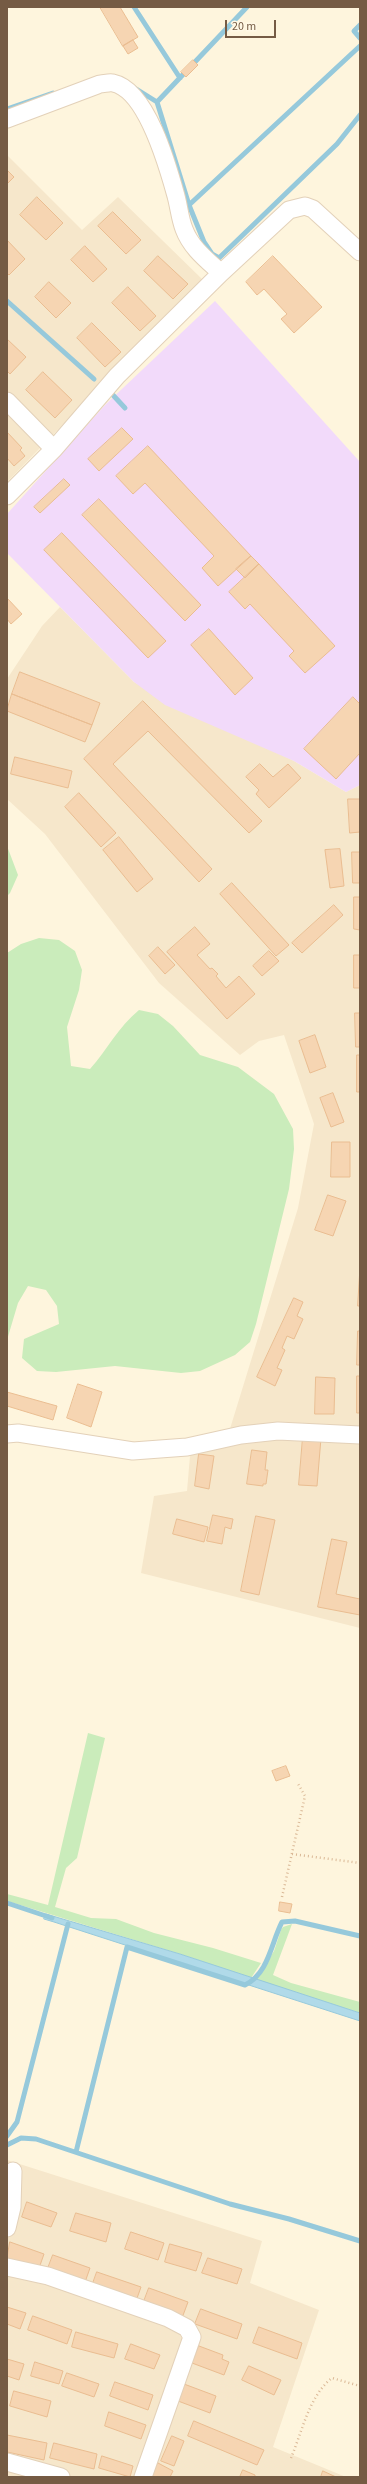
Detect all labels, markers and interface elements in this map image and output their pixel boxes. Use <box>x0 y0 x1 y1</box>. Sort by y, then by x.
scale bar <box>227 12 278 38</box>
text: 20 m <box>232 18 256 35</box>

